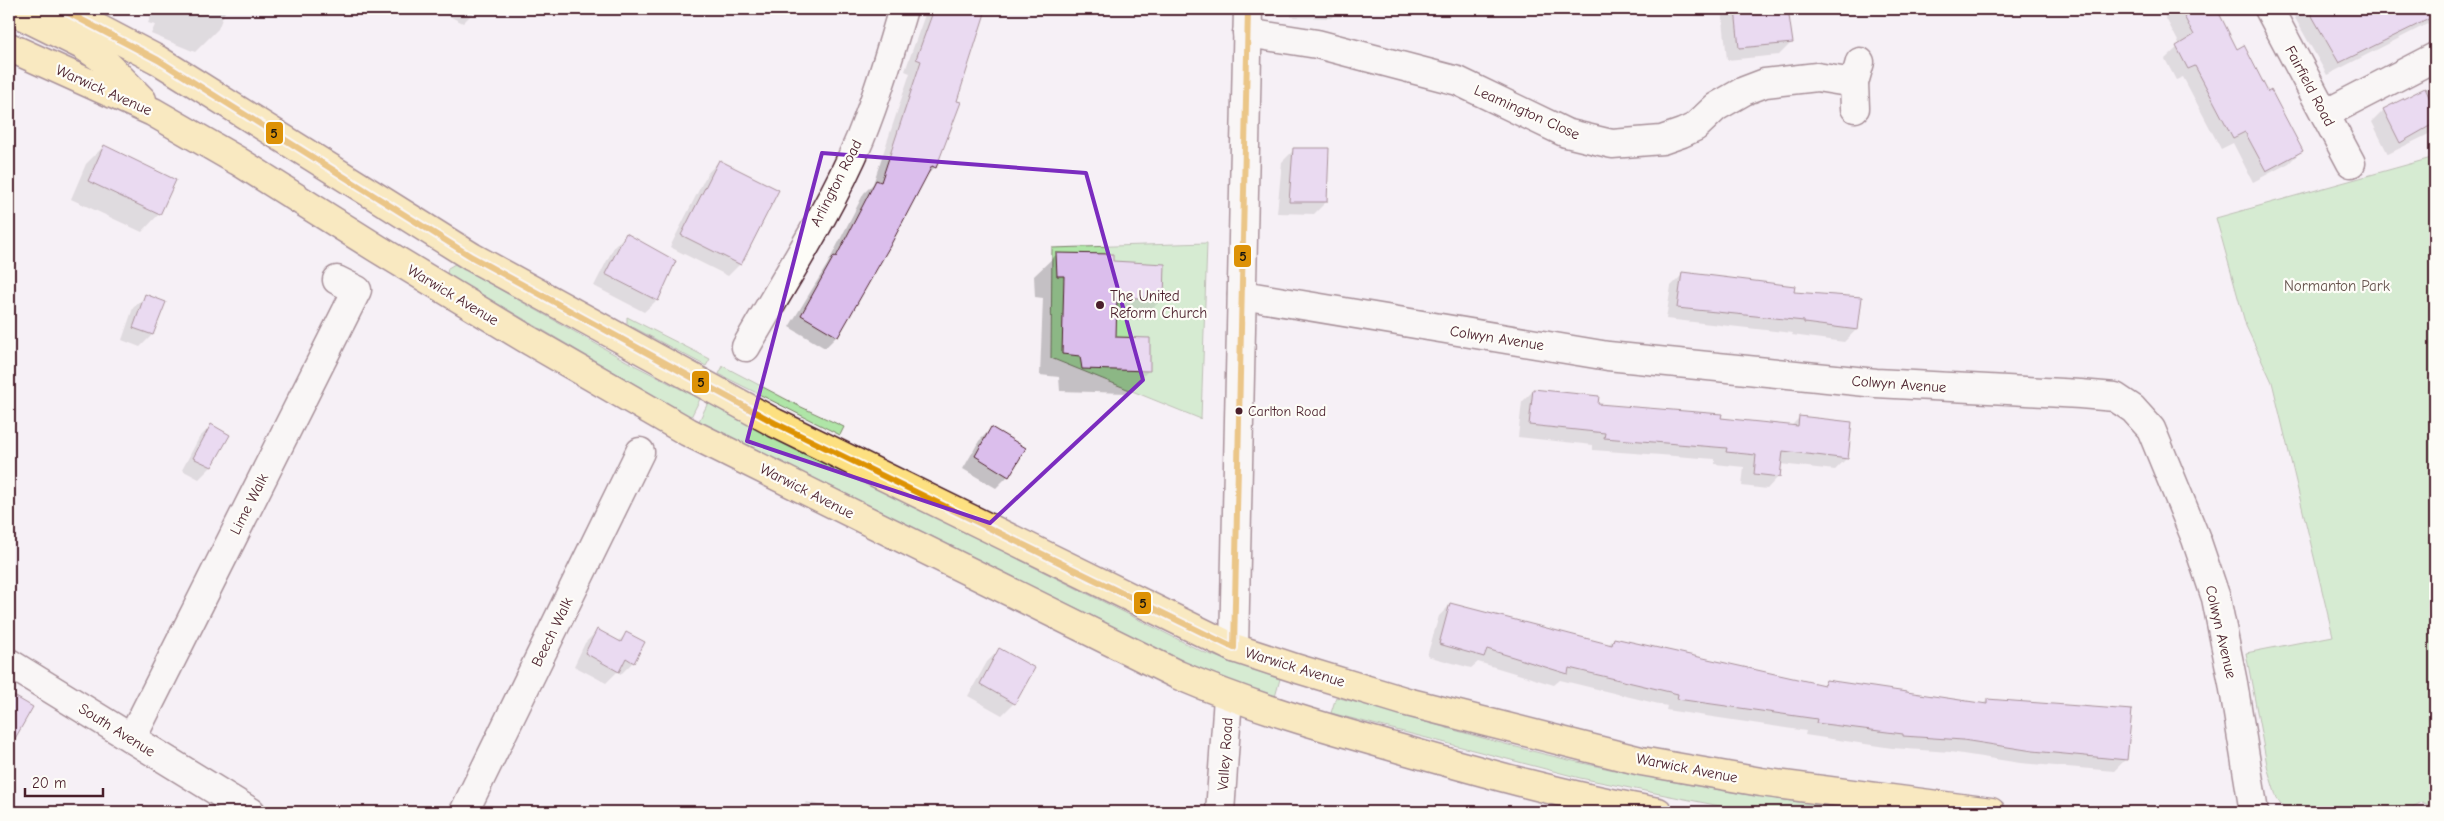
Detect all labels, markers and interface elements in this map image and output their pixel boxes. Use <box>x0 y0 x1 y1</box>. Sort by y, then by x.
street label: Fairfield Road <box>2281 43 2339 129</box>
street label: Warwick Avenue <box>53 61 155 119</box>
street label: Leamington Close <box>1471 81 1583 144</box>
line badge: 5 <box>265 121 284 145</box>
text: 5 <box>270 125 278 142</box>
street label: Arlington Road <box>806 137 866 229</box>
line badge: 5 <box>1233 244 1252 268</box>
text: 5 <box>1239 248 1247 265</box>
street label: Warwick Avenue <box>404 261 502 330</box>
park label: Normanton Park <box>2284 277 2391 295</box>
place label: The United Reform Church <box>1110 287 1207 322</box>
marker: The United Reform Church <box>1094 299 1106 311</box>
street label: Colwyn Avenue <box>1449 322 1546 354</box>
line badge: 5 <box>691 370 710 394</box>
street label: Colwyn Avenue <box>1851 372 1948 396</box>
text: 5 <box>697 374 705 391</box>
place label: Carlton Road <box>1248 403 1326 420</box>
marker: Carlton Road <box>1234 406 1244 416</box>
street label: Warwick Avenue <box>757 460 858 523</box>
street label: Lime Walk <box>226 470 272 538</box>
street label: Colwyn Avenue <box>2202 584 2241 681</box>
line badge: 5 <box>1133 591 1152 615</box>
street label: Beech Walk <box>527 594 577 670</box>
text: 5 <box>1139 595 1147 612</box>
street label: Warwick Avenue <box>1243 643 1347 691</box>
street label: South Avenue <box>75 699 159 761</box>
street label: Valley Road <box>1213 717 1237 791</box>
street label: Warwick Avenue <box>1635 749 1740 787</box>
scale bar <box>25 766 102 798</box>
text: 20 m <box>32 774 66 792</box>

